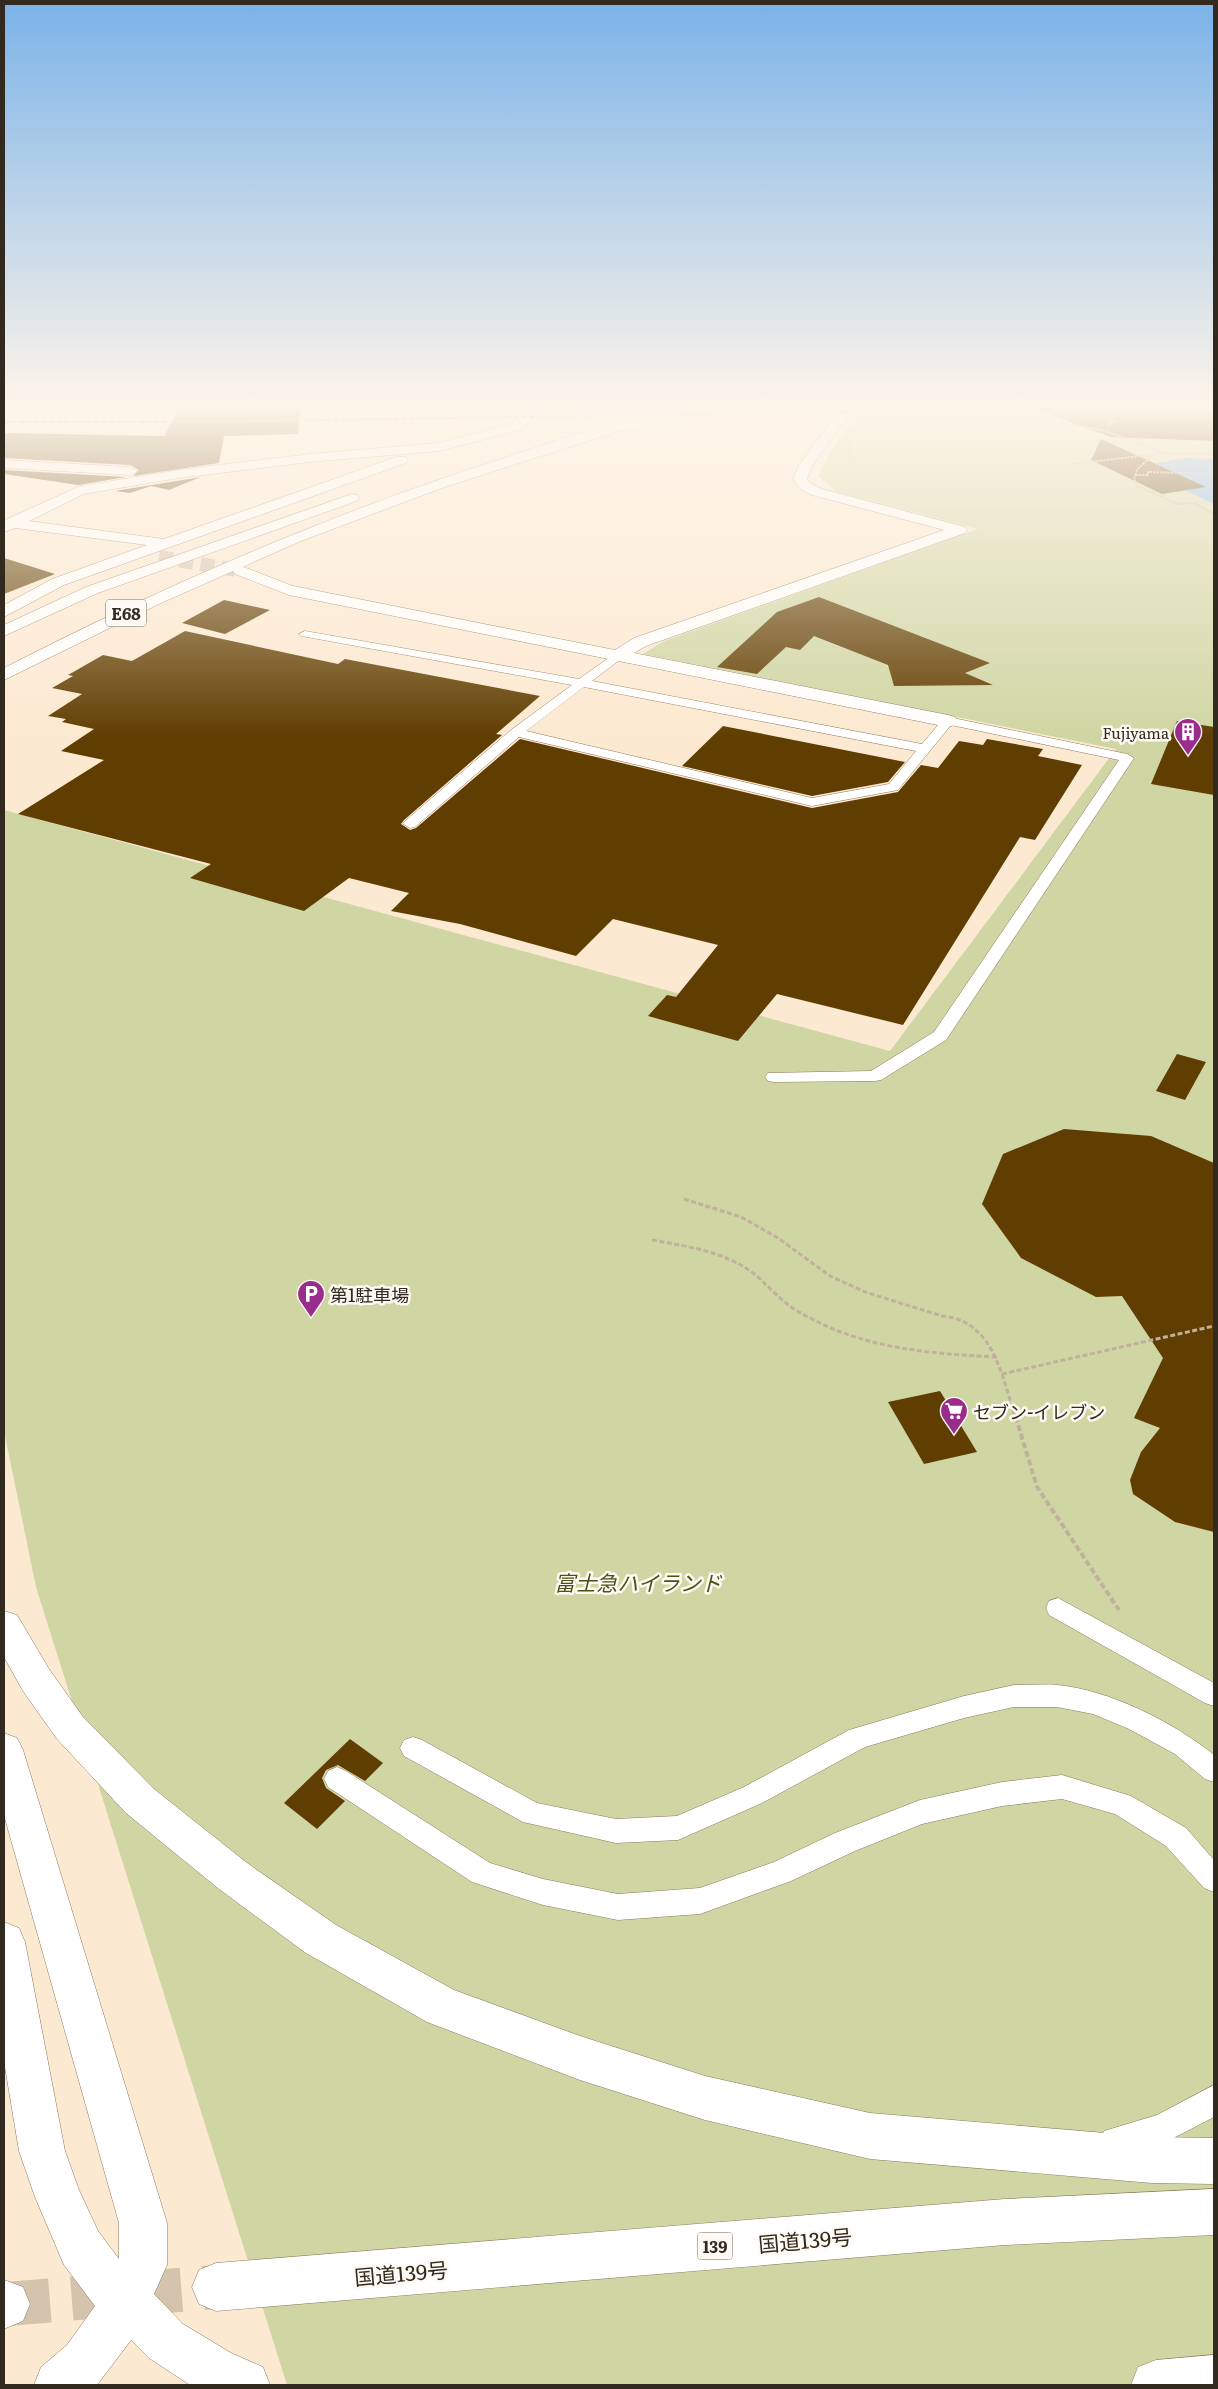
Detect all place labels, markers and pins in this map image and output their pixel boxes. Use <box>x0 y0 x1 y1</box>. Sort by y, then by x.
building icon: Fujiyama <box>1173 717 1203 756</box>
place label: Fujiyama <box>1102 721 1170 744</box>
parking icon: 第1駐車場 <box>296 1279 326 1318</box>
place label: 第1駐車場 <box>330 1281 409 1308</box>
supermarket icon: セブン-イレブン <box>939 1396 969 1435</box>
place label: セブン-イレブン <box>973 1398 1105 1425</box>

